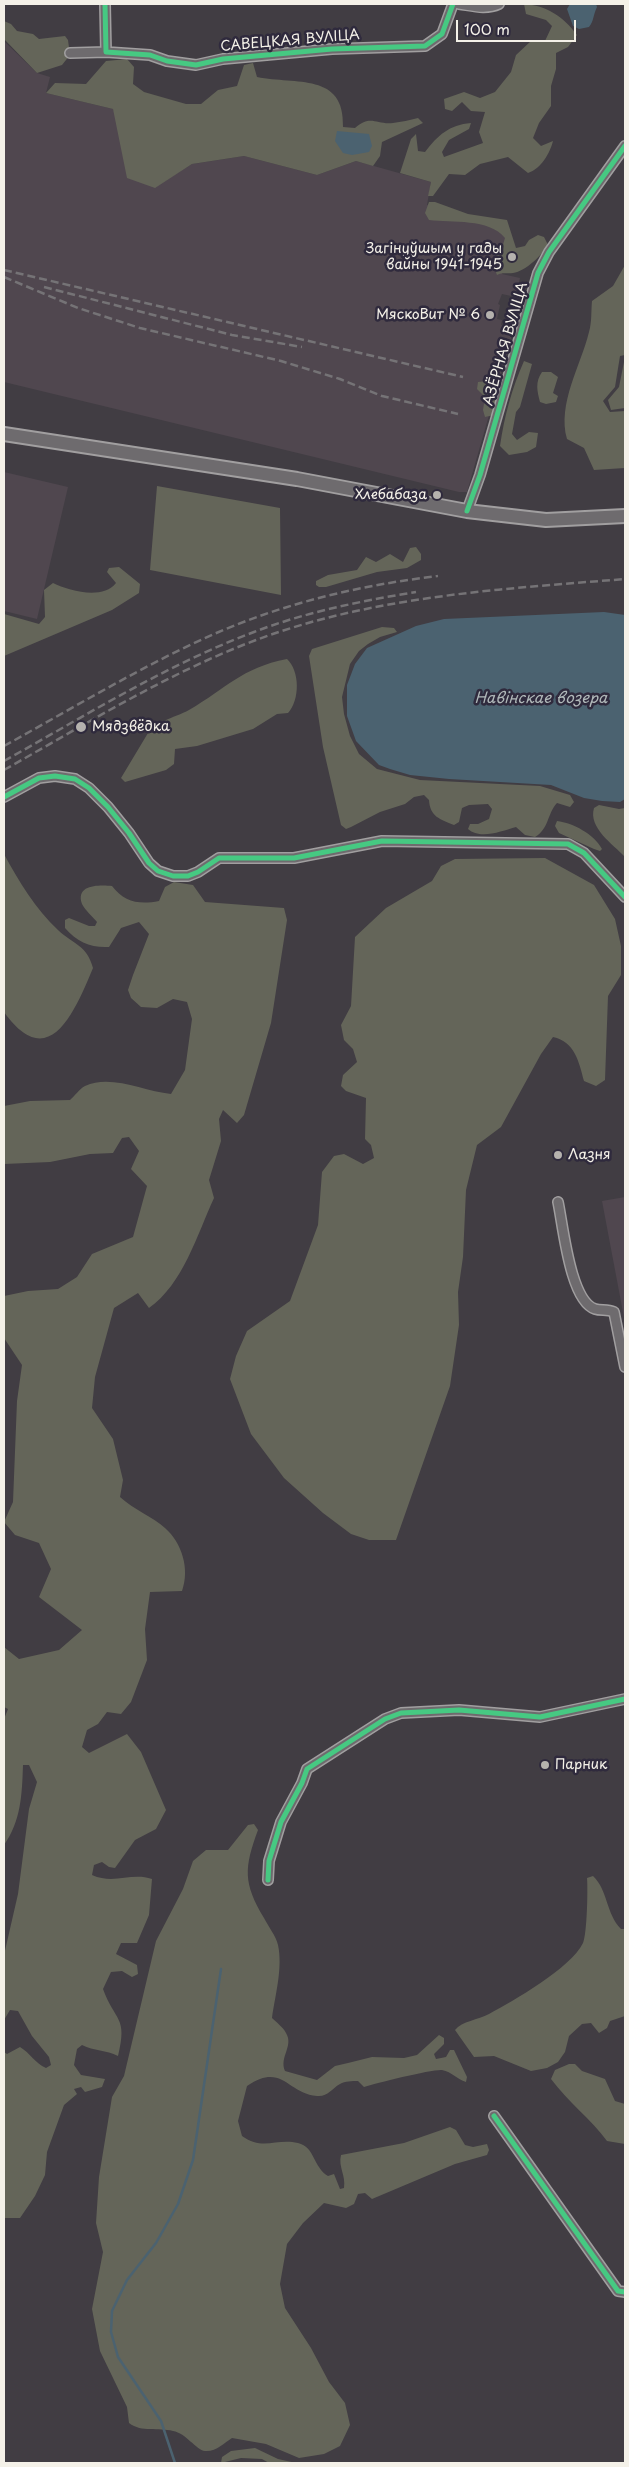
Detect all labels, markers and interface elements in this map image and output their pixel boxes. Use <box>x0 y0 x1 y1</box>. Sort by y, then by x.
scale bar <box>459 10 579 42</box>
text: 100 m <box>464 17 510 40</box>
street label: САВЕЦКАЯ ВУЛІЦА <box>220 27 360 55</box>
place label: Загінуўшым у гады вайны 1941-1945 <box>366 241 502 274</box>
marker: Загінуўшым у гады вайны 1941-1945 <box>506 251 518 263</box>
street label: АЗЁРНАЯ ВУЛІЦА <box>480 280 532 408</box>
place label: МяскоВит № 6 <box>376 307 480 323</box>
marker: МяскоВит № 6 <box>484 309 496 321</box>
place label: Хлебабаза <box>355 487 427 503</box>
marker: Хлебабаза <box>431 489 443 501</box>
water label: Навінскае возера <box>475 690 607 708</box>
place label: Мядзвёдка <box>92 719 170 735</box>
marker: Мядзвёдка <box>74 720 88 734</box>
place label: Лазня <box>568 1147 611 1163</box>
marker: Лазня <box>552 1149 564 1161</box>
place label: Парник <box>555 1757 607 1773</box>
marker: Парник <box>539 1759 551 1771</box>

